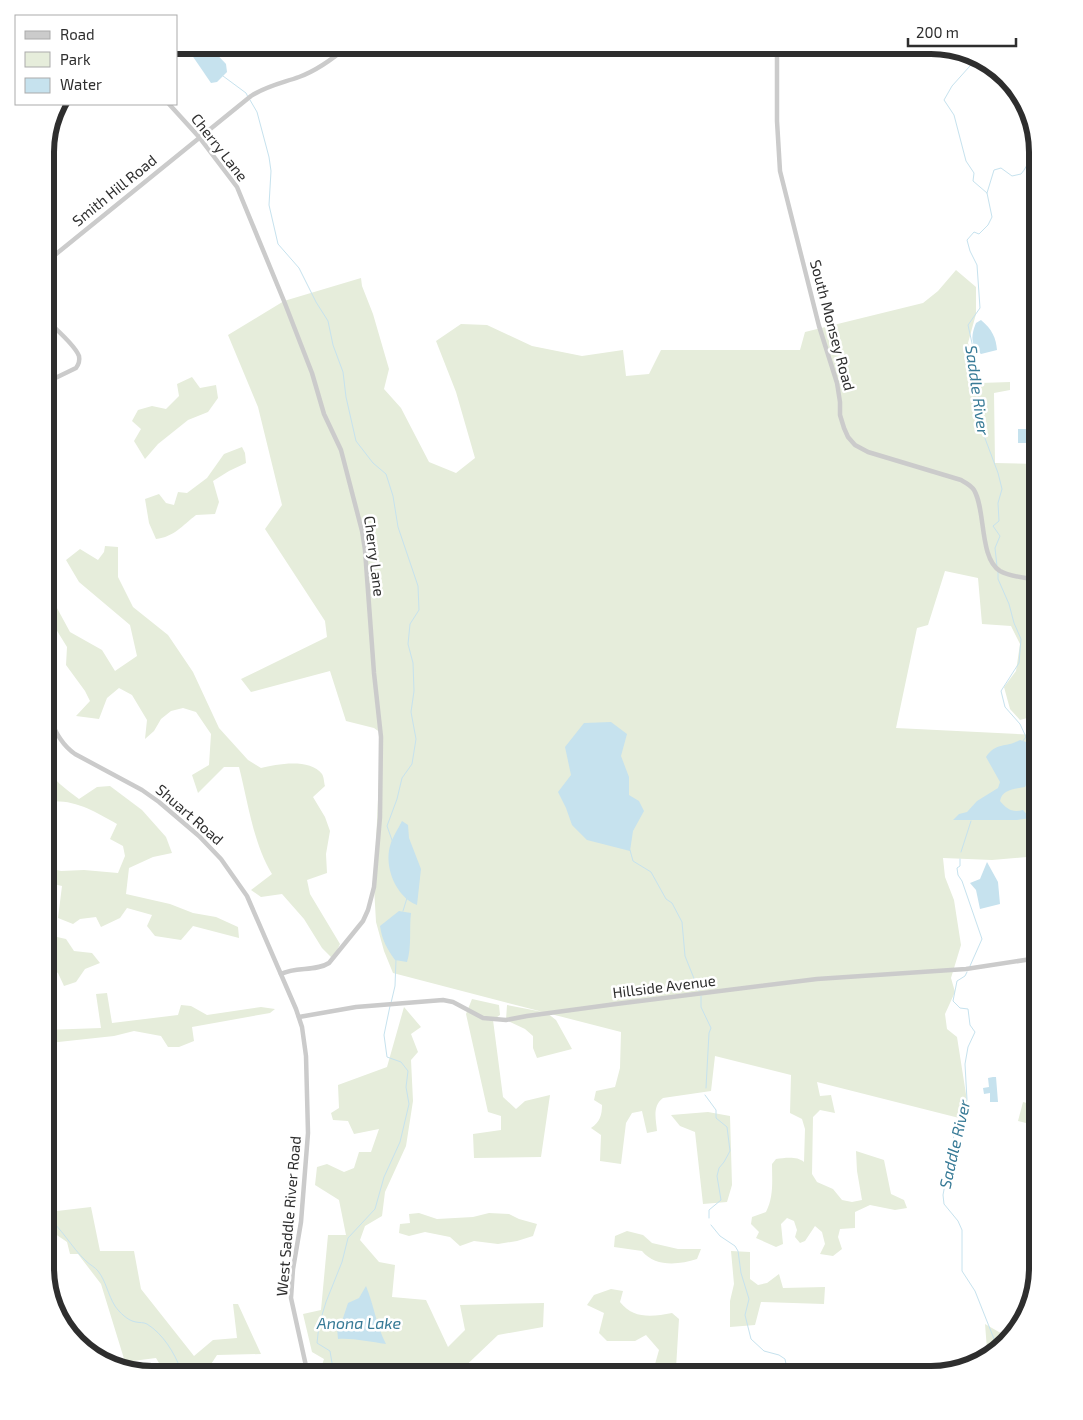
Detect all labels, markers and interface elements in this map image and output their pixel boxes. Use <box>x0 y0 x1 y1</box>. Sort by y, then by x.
legend <box>15 15 178 105</box>
scale bar <box>908 15 1016 47</box>
text: 200 m <box>916 23 959 41</box>
text: Road <box>60 25 95 43</box>
text: Park <box>60 50 91 68</box>
text: Water <box>60 75 102 93</box>
street label: Cherry Lane <box>188 110 252 184</box>
street label: Smith Hill Road <box>68 151 160 229</box>
street label: South Monsey Road <box>807 258 859 392</box>
water label: Saddle River <box>962 344 994 437</box>
street label: Cherry Lane <box>361 515 389 597</box>
street label: Shuart Road <box>153 780 227 848</box>
street label: Hillside Avenue <box>611 971 717 1001</box>
water label: Saddle River <box>935 1097 974 1190</box>
street label: West Saddle River Road <box>272 1135 304 1297</box>
water label: Anona Lake <box>316 1313 402 1332</box>

